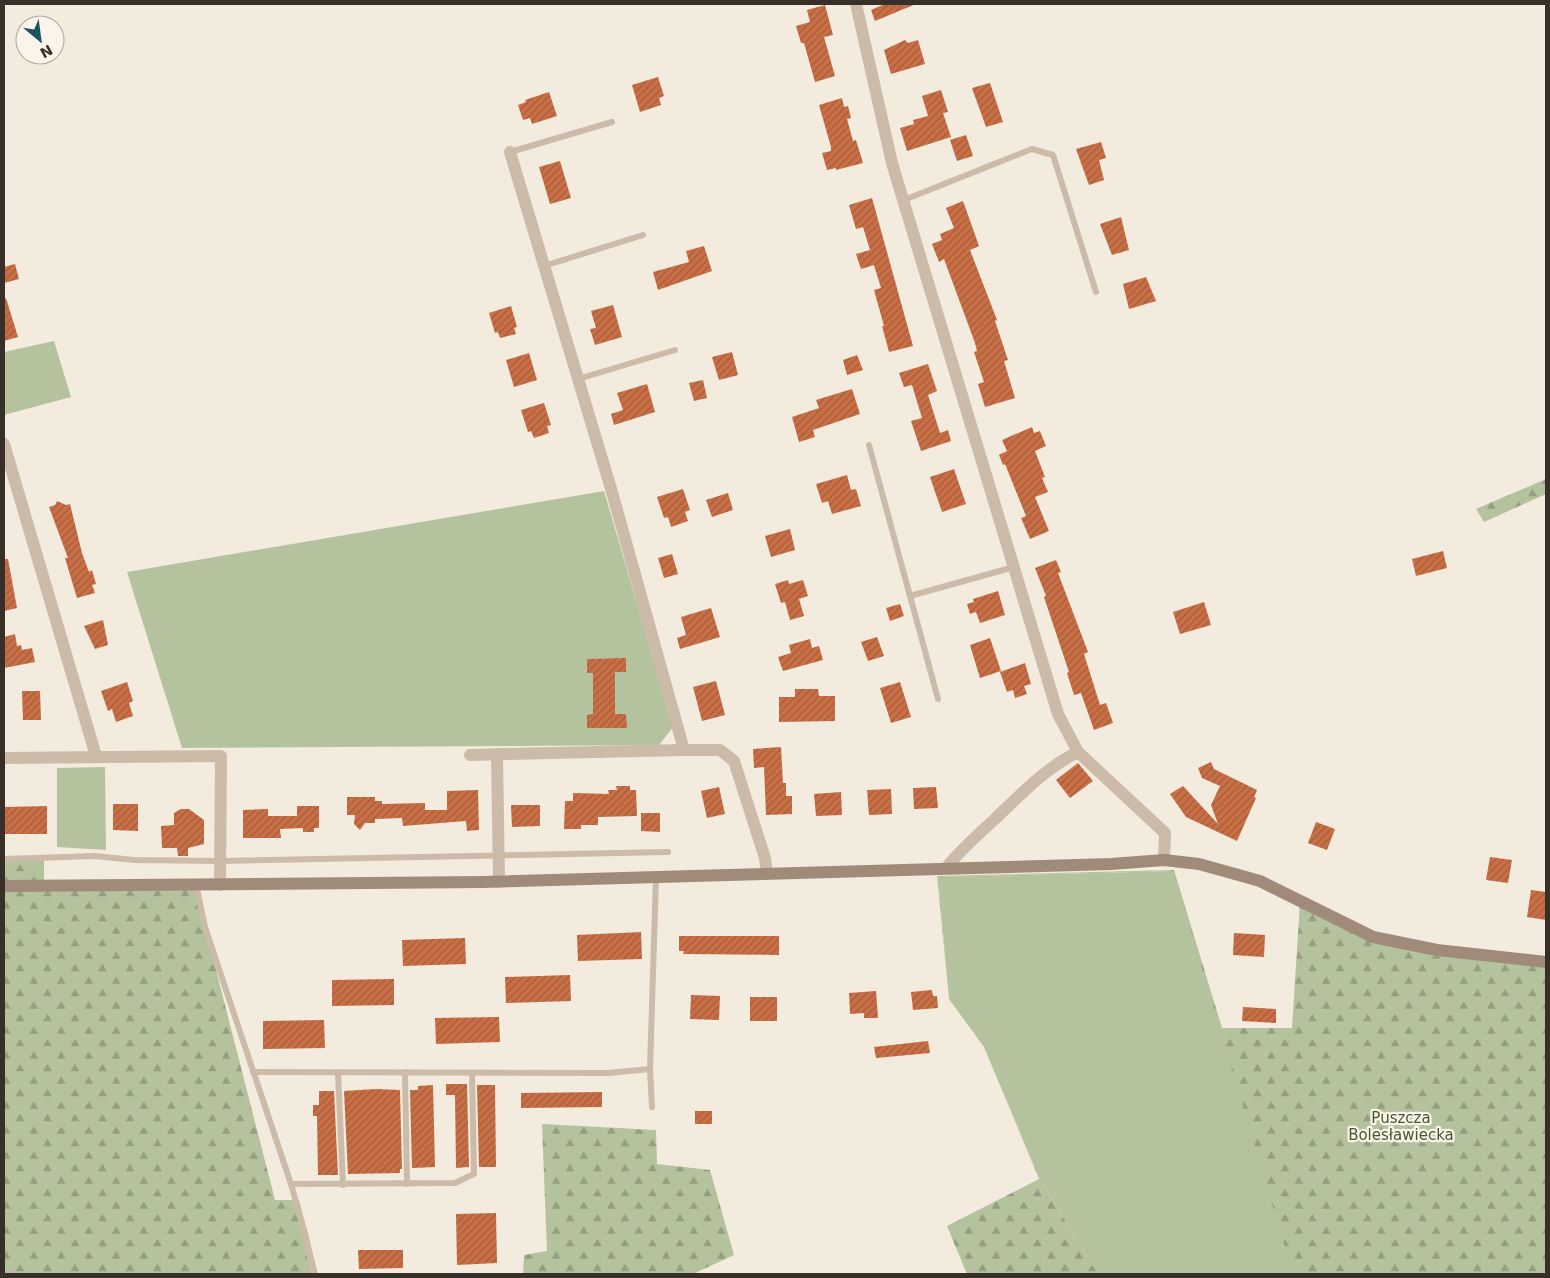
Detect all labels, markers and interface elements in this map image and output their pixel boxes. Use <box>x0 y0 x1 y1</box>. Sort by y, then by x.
north arrow <box>15 15 65 65</box>
text: N <box>37 42 55 61</box>
park label: Puszcza Bolesławiecka <box>1348 1109 1454 1144</box>

